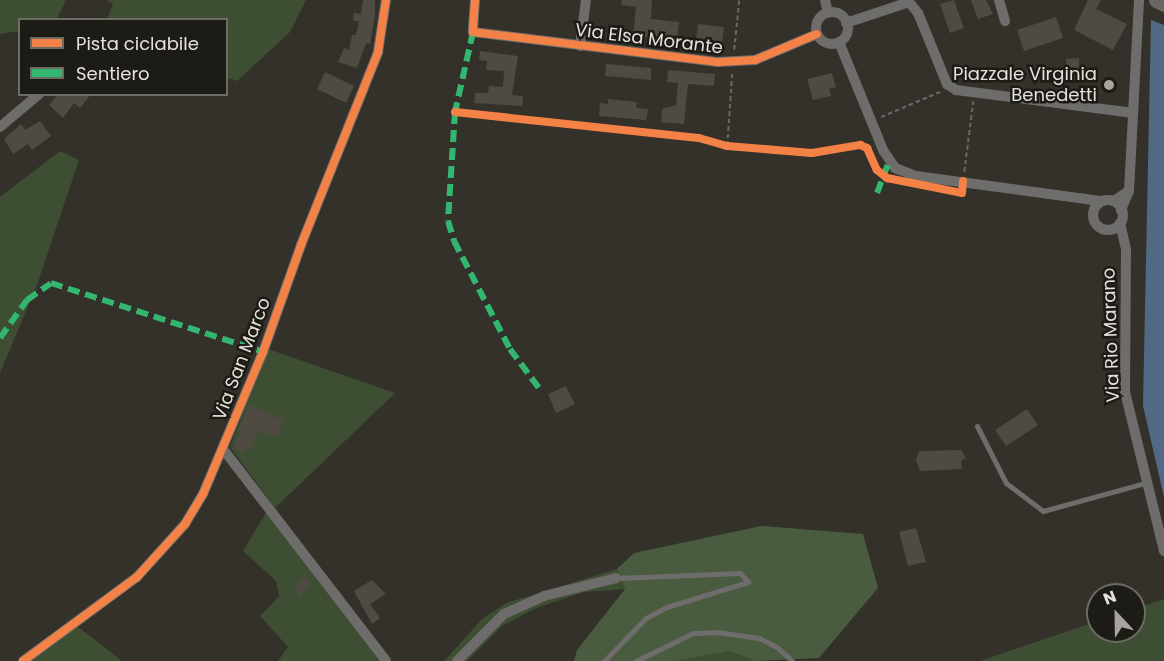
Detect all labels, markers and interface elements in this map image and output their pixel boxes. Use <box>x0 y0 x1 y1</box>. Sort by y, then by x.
legend <box>18 18 228 96</box>
street label: Via Elsa Morante <box>574 19 724 59</box>
text: Pista ciclabile <box>76 31 199 56</box>
text: Sentiero <box>76 61 150 86</box>
place label: Piazzale Virginia Benedetti <box>953 64 1097 106</box>
marker: Piazzale Virginia Benedetti <box>1102 78 1116 92</box>
street label: Via Rio Marano <box>1098 267 1124 403</box>
street label: Via San Marco <box>209 295 275 423</box>
north arrow <box>1086 583 1146 643</box>
text: N <box>1100 585 1120 611</box>

